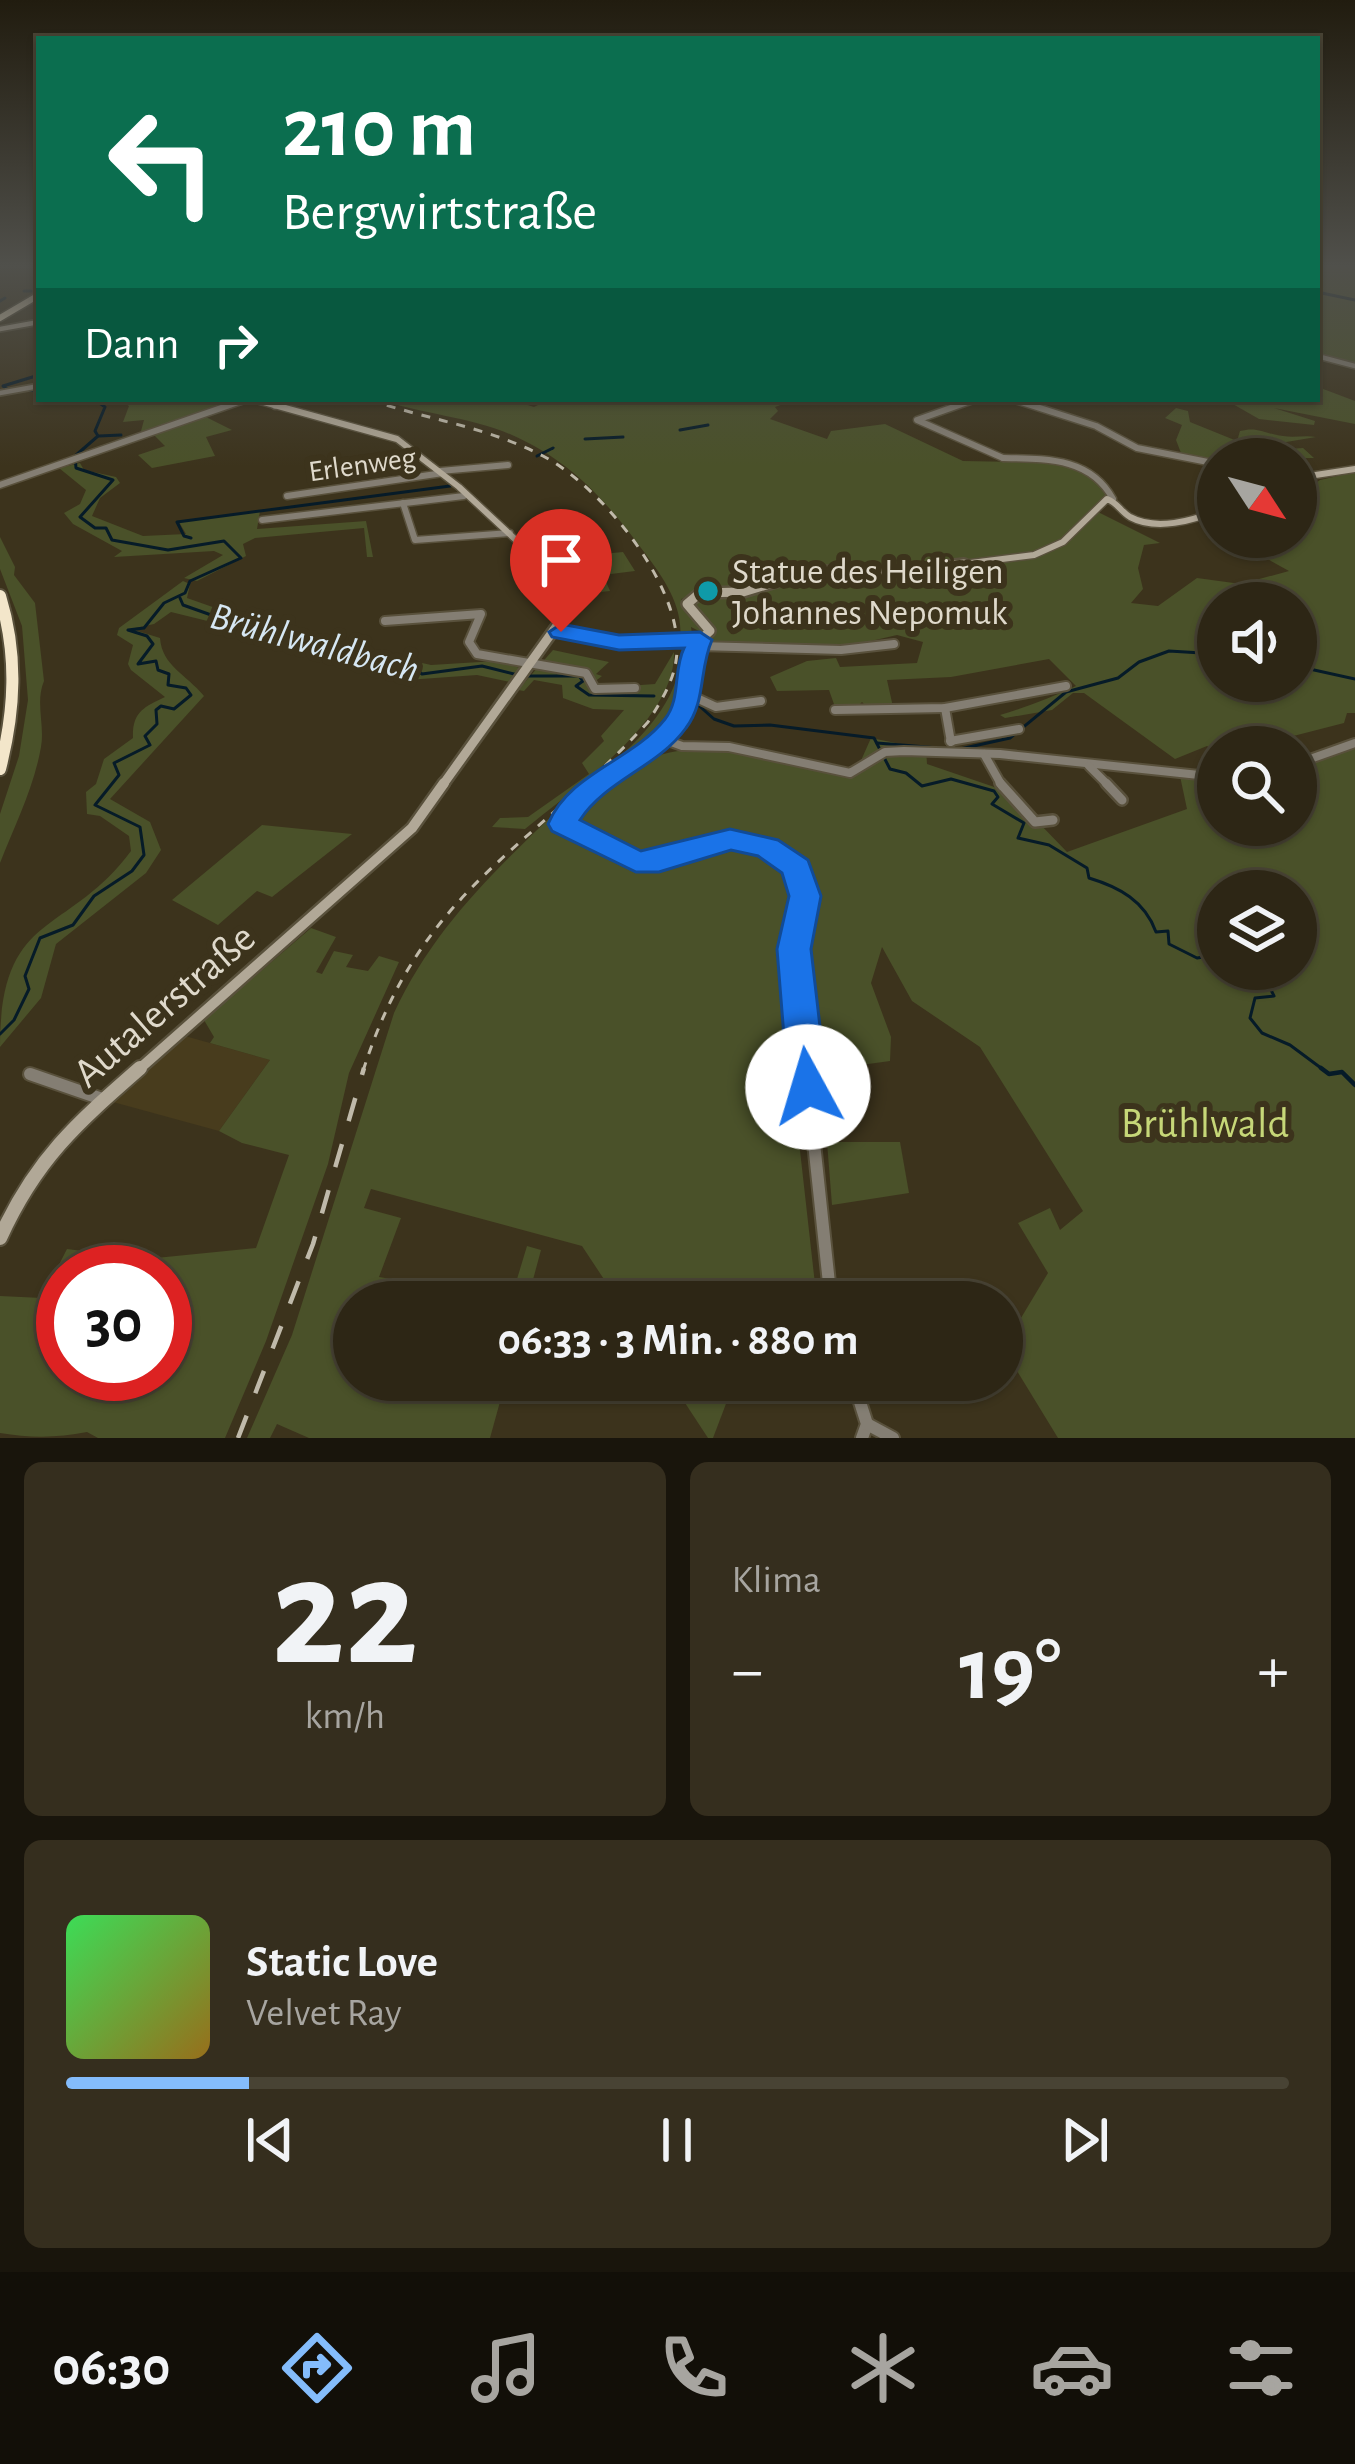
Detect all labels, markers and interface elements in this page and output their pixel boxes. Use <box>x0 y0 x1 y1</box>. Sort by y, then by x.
icon: left <box>84 84 240 240</box>
text: 210 m <box>282 88 476 172</box>
text: Bergwirtstraße <box>282 186 597 240</box>
icon: right <box>203 312 269 378</box>
text: Dann <box>84 322 179 367</box>
north arrow <box>1197 438 1317 558</box>
map controls <box>1197 438 1317 990</box>
street label: Erlenweg <box>307 443 418 487</box>
pin <box>510 509 612 632</box>
icon: arrive <box>528 527 594 593</box>
place label: Statue des Heiligen Johannes Nepomuk <box>732 554 1008 631</box>
marker: Statue des Heiligen Johannes Nepomuk <box>695 578 721 604</box>
button: sound <box>1197 582 1317 702</box>
water label: Brühlwaldbach <box>206 597 423 690</box>
button: search <box>1197 726 1317 846</box>
button: layers <box>1197 870 1317 990</box>
street label: Autalerstraße <box>66 916 263 1095</box>
position arrow <box>745 1024 871 1150</box>
park label: Brühlwald <box>1121 1103 1289 1145</box>
speed limit sign: 30 <box>36 1245 192 1401</box>
text: 06:33 · 3 Min. · 880 m <box>498 1318 858 1363</box>
text: 22 <box>271 1537 418 1693</box>
text: Klima <box>732 1561 821 1600</box>
text: 19° <box>959 1626 1061 1716</box>
text: − <box>732 1638 763 1704</box>
text: + <box>1257 1638 1289 1704</box>
text: km/h <box>305 1697 385 1736</box>
text: Static Love <box>246 1940 438 1985</box>
text: Velvet Ray <box>246 1994 402 2033</box>
icon: previous <box>237 2107 303 2173</box>
icon: pause <box>644 2107 710 2173</box>
icon: next <box>1052 2107 1118 2173</box>
icon: directions <box>275 2326 359 2410</box>
icon: music <box>464 2326 548 2410</box>
icon: phone <box>652 2326 736 2410</box>
icon: climate <box>841 2326 925 2410</box>
icon: car <box>1030 2326 1114 2410</box>
icon: filters <box>1219 2326 1303 2410</box>
text: 06:30 <box>52 2341 170 2395</box>

